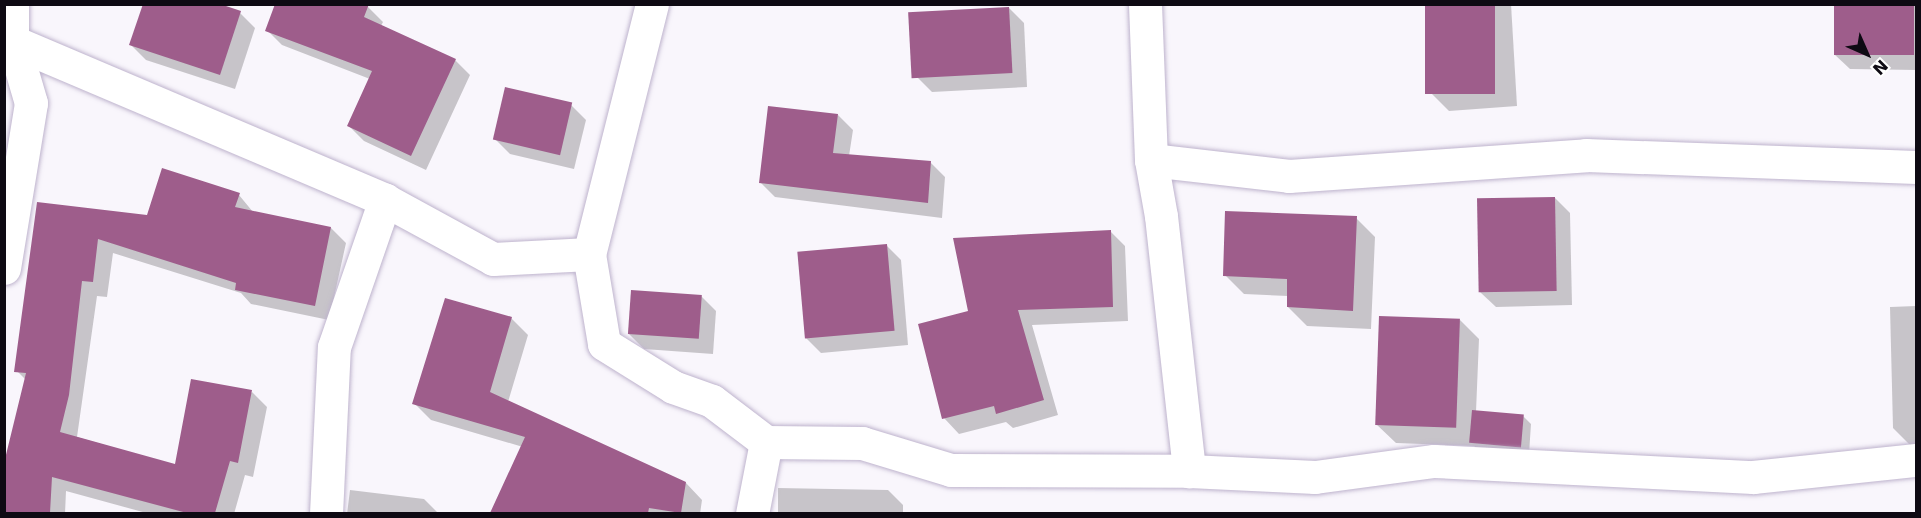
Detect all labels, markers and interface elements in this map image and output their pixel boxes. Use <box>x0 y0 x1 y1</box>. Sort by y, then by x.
north arrow <box>1837 24 1897 84</box>
text: N <box>1869 56 1892 79</box>

